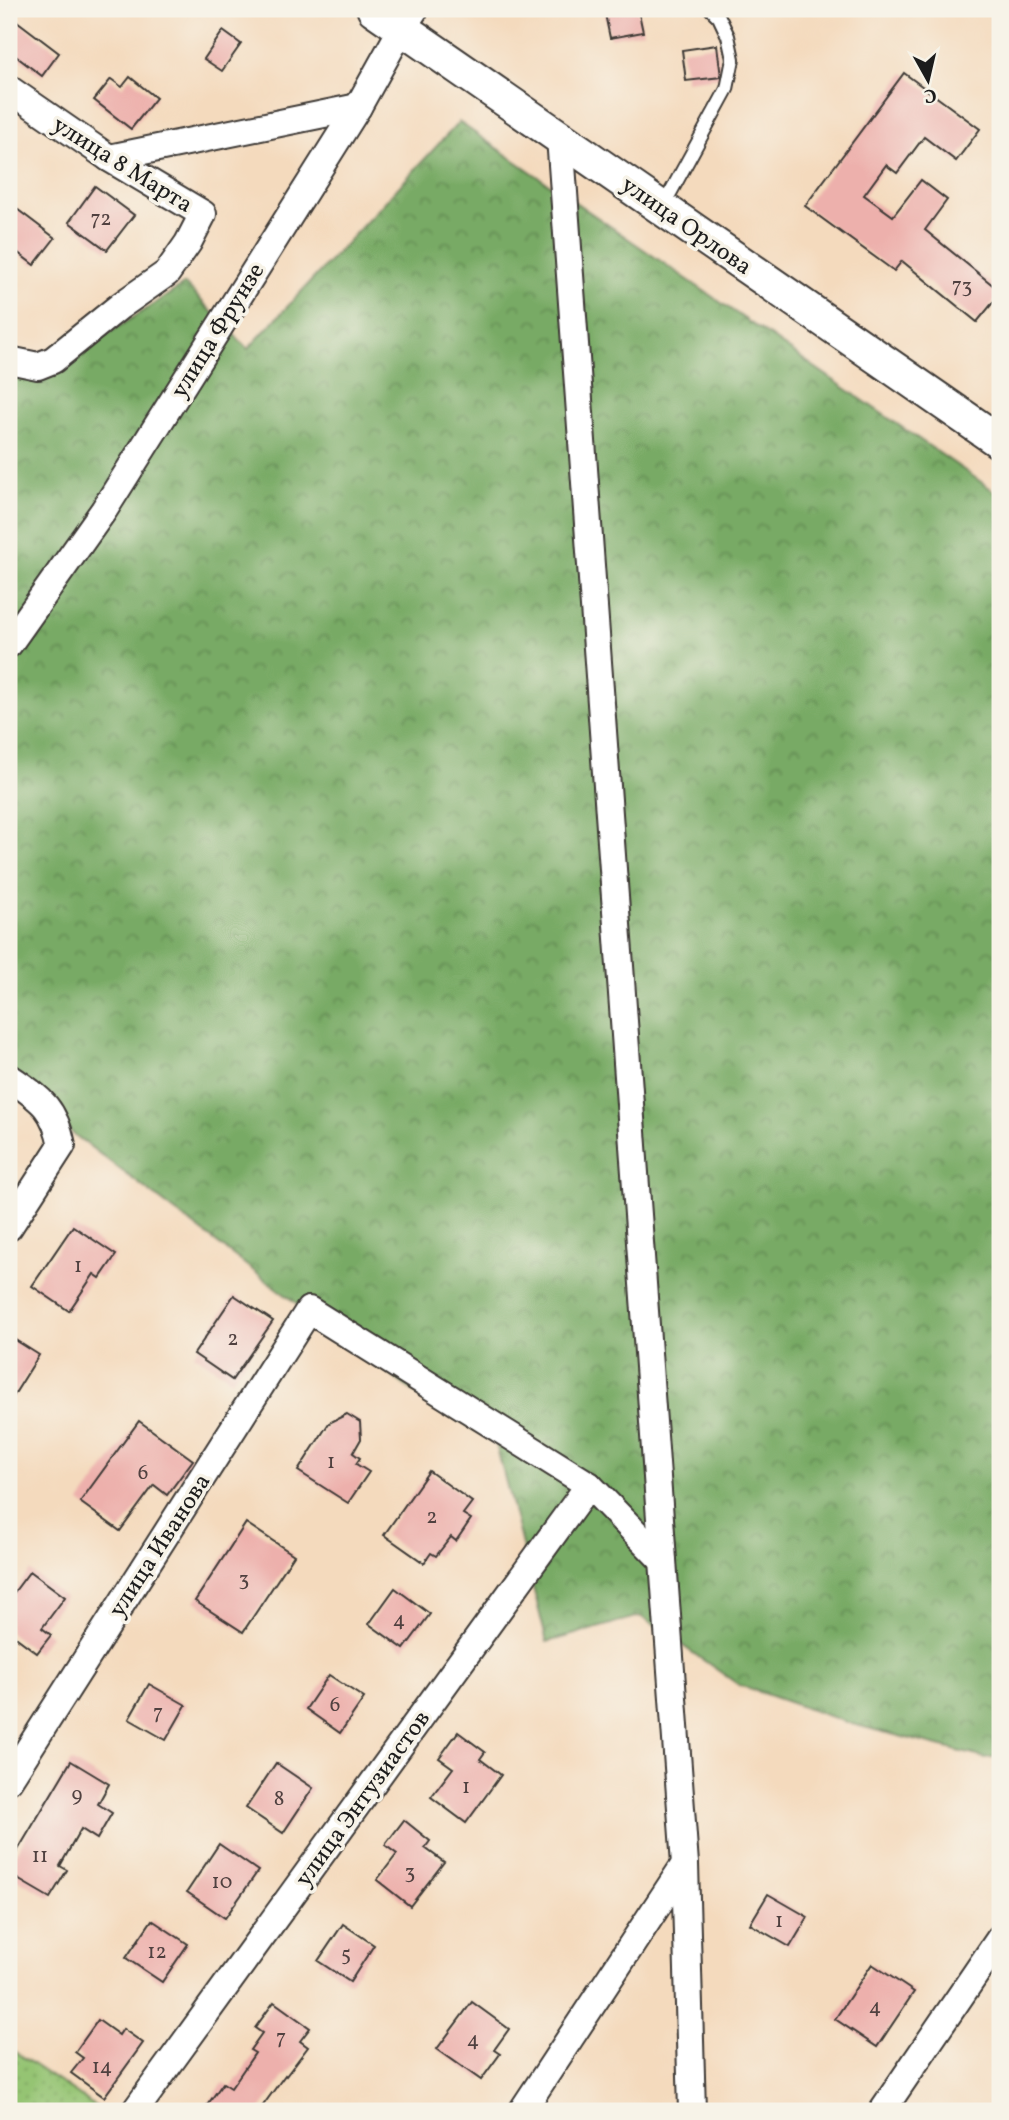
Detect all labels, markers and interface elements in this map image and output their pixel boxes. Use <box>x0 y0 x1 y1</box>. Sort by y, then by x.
north arrow <box>894 46 964 116</box>
text: С <box>922 81 938 109</box>
street label: улица 8 Марта <box>45 109 199 222</box>
street label: улица Орлова <box>613 169 758 284</box>
house number: 72 <box>90 205 112 234</box>
street label: улица Фрунзе <box>164 257 274 405</box>
house number: 73 <box>952 272 972 301</box>
house number: 1 <box>74 1252 82 1281</box>
house number: 2 <box>227 1325 239 1354</box>
house number: 1 <box>327 1448 335 1477</box>
house number: 6 <box>138 1459 148 1488</box>
street label: улица Иванова <box>101 1468 220 1625</box>
house number: 2 <box>426 1503 438 1532</box>
house number: 3 <box>239 1565 249 1594</box>
house number: 4 <box>393 1606 405 1635</box>
house number: 6 <box>330 1691 340 1720</box>
house number: 7 <box>153 1699 163 1728</box>
street label: улица Энтузиастов <box>288 1704 439 1894</box>
house number: 1 <box>462 1773 470 1802</box>
house number: 9 <box>72 1781 83 1810</box>
house number: 8 <box>274 1785 284 1814</box>
house number: 11 <box>32 1842 48 1871</box>
house number: 3 <box>405 1858 415 1887</box>
house number: 10 <box>212 1868 232 1897</box>
house number: 1 <box>775 1907 783 1936</box>
house number: 12 <box>147 1938 167 1967</box>
house number: 5 <box>341 1940 351 1969</box>
house number: 4 <box>869 1993 881 2022</box>
house number: 7 <box>276 2024 286 2053</box>
house number: 4 <box>467 2026 479 2055</box>
house number: 14 <box>92 2053 112 2082</box>

